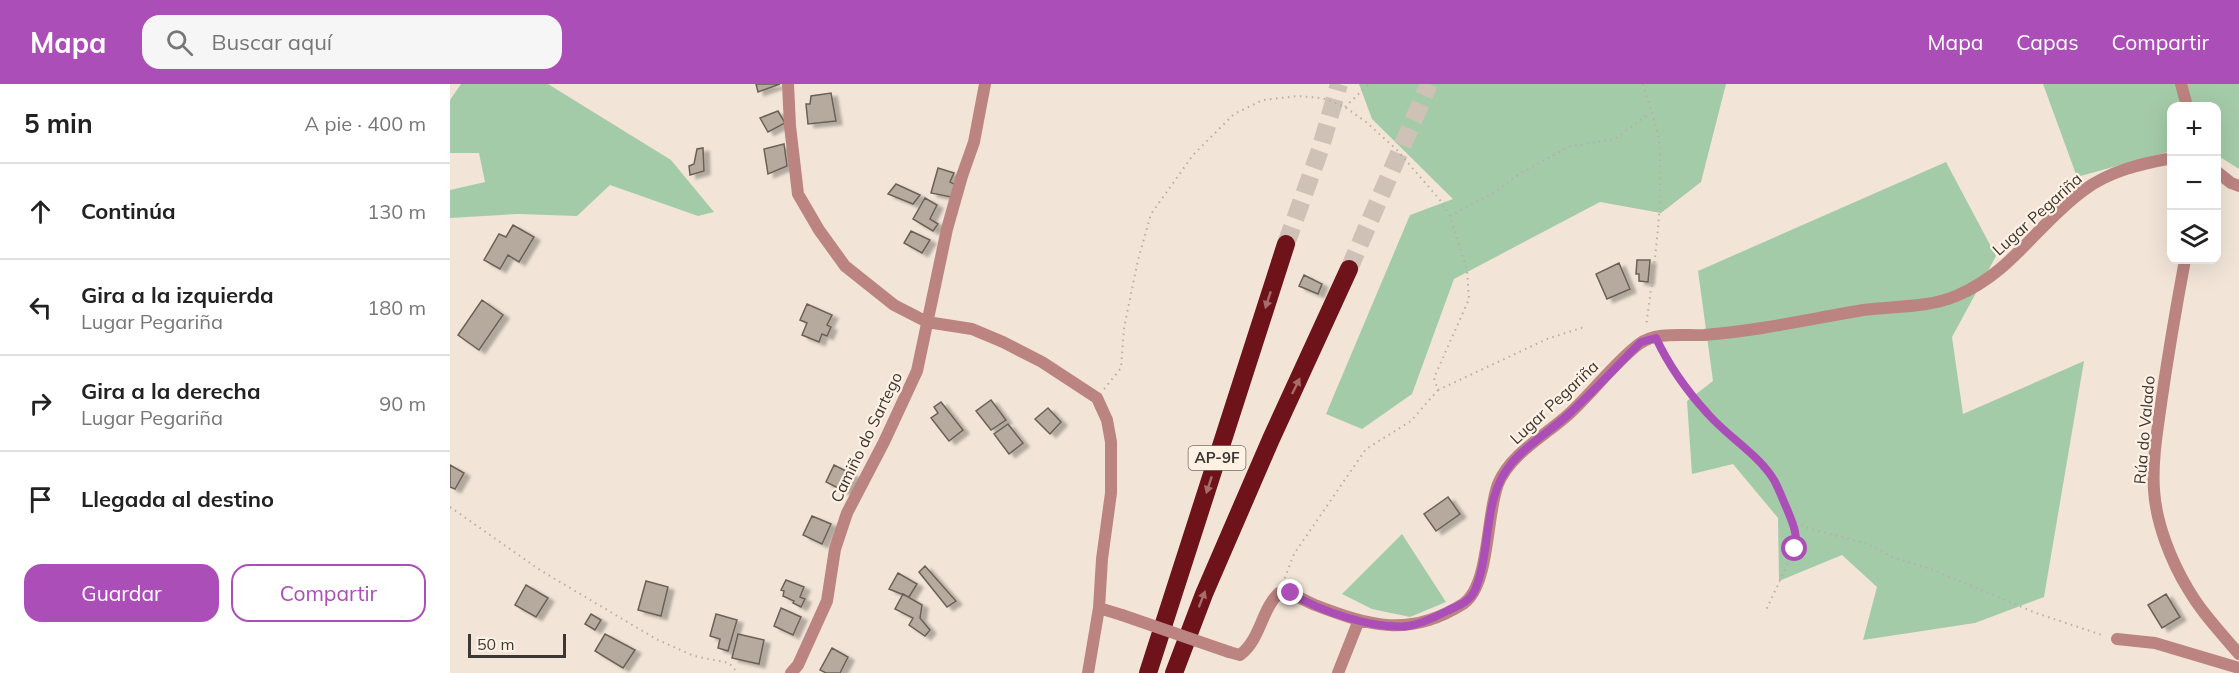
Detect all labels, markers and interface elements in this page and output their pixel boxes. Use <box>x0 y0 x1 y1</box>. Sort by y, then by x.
search box <box>142 15 562 69</box>
text: Mapa <box>30 25 106 60</box>
icon: search <box>163 26 196 59</box>
text: Buscar aquí <box>211 28 332 56</box>
text: Mapa <box>1928 29 1983 55</box>
text: Capas <box>2016 29 2079 55</box>
text: Compartir <box>2112 29 2209 55</box>
map controls <box>2167 102 2221 264</box>
button: + <box>2167 102 2221 156</box>
text: 5 min <box>24 107 93 140</box>
text: A pie · 400 m <box>305 111 426 136</box>
button: − <box>2167 156 2221 210</box>
street label: Lugar Pegariña <box>1988 169 2086 259</box>
icon: ahead <box>24 195 57 228</box>
text: Continúa <box>81 197 176 225</box>
text: 130 m <box>367 199 426 224</box>
button: layers <box>2167 210 2221 264</box>
text: Gira a la izquierda <box>81 281 274 309</box>
icon: left <box>24 291 57 324</box>
one-way arrow <box>1263 291 1273 309</box>
text: 180 m <box>367 295 426 320</box>
text: Lugar Pegariña <box>81 309 223 334</box>
street label: Lugar Pegariña <box>1506 356 1602 448</box>
street label: Camiño do Sartego <box>826 369 906 505</box>
street label: Rúa do Valado <box>2129 375 2159 485</box>
text: Gira a la derecha <box>81 377 261 405</box>
one-way arrow <box>1291 377 1300 394</box>
icon: right <box>24 387 57 420</box>
text: 90 m <box>379 391 426 416</box>
text: Lugar Pegariña <box>81 405 223 430</box>
road number: AP-9F <box>1188 446 1245 470</box>
one-way arrow <box>1204 476 1213 494</box>
icon: arrive <box>24 483 57 516</box>
text: Llegada al destino <box>81 485 274 513</box>
route start <box>1781 535 1807 561</box>
button: Guardar <box>24 564 219 622</box>
button: Compartir <box>231 564 426 622</box>
route end <box>1277 579 1303 605</box>
one-way arrow <box>1197 589 1207 607</box>
scale bar <box>468 631 566 658</box>
text: 50 m <box>477 634 514 654</box>

